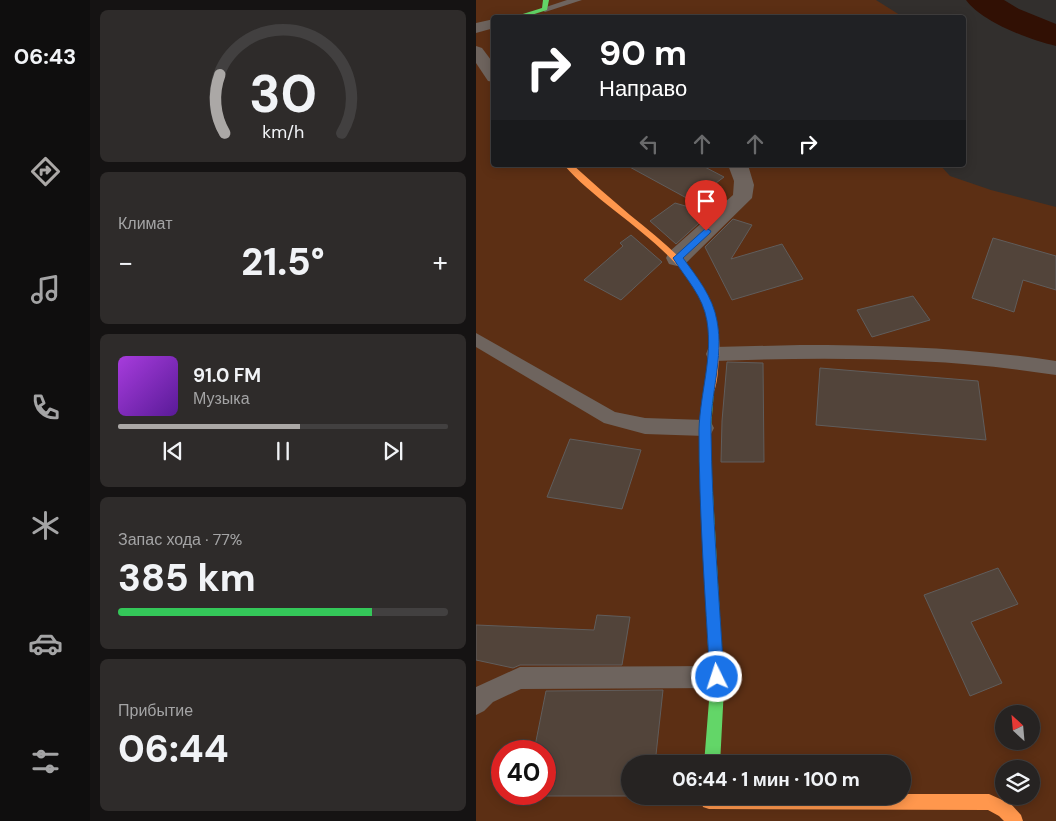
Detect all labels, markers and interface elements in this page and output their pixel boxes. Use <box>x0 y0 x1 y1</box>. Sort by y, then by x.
text: 90 m <box>599 30 687 76</box>
icon: right <box>516 35 581 100</box>
text: 06:43 <box>14 42 76 71</box>
text: 30 <box>249 60 317 128</box>
text: Направо <box>599 74 687 103</box>
text: km/h <box>262 120 304 144</box>
icon: left <box>635 130 663 158</box>
icon: ahead <box>688 130 716 158</box>
icon: ahead <box>741 130 769 158</box>
icon: right <box>794 130 822 158</box>
icon: directions <box>28 154 63 189</box>
pin <box>685 180 727 231</box>
icon: arrive <box>692 187 720 215</box>
text: Климат <box>118 213 172 234</box>
text: 21.5° <box>241 237 325 287</box>
text: − <box>118 244 133 281</box>
text: + <box>433 244 448 281</box>
icon: music <box>28 272 63 307</box>
text: 91.0 FM <box>193 363 261 388</box>
text: Музыка <box>193 388 250 409</box>
icon: phone <box>28 390 63 425</box>
icon: previous <box>159 437 187 465</box>
icon: pause <box>269 437 297 465</box>
icon: next <box>379 437 407 465</box>
icon: climate <box>28 508 63 543</box>
text: Запас хода · 77% <box>118 529 242 550</box>
text: 385 km <box>118 553 256 603</box>
icon: car <box>28 626 63 661</box>
position arrow <box>690 650 742 702</box>
text: Прибытие <box>118 700 193 721</box>
north arrow <box>995 705 1040 750</box>
map controls <box>995 705 1040 805</box>
text: 06:44 <box>118 724 229 774</box>
speed limit sign: 40 <box>491 740 556 805</box>
icon: filters <box>28 744 63 779</box>
button: layers <box>995 760 1040 805</box>
text: 06:44 · 1 мин · 100 m <box>672 767 860 792</box>

